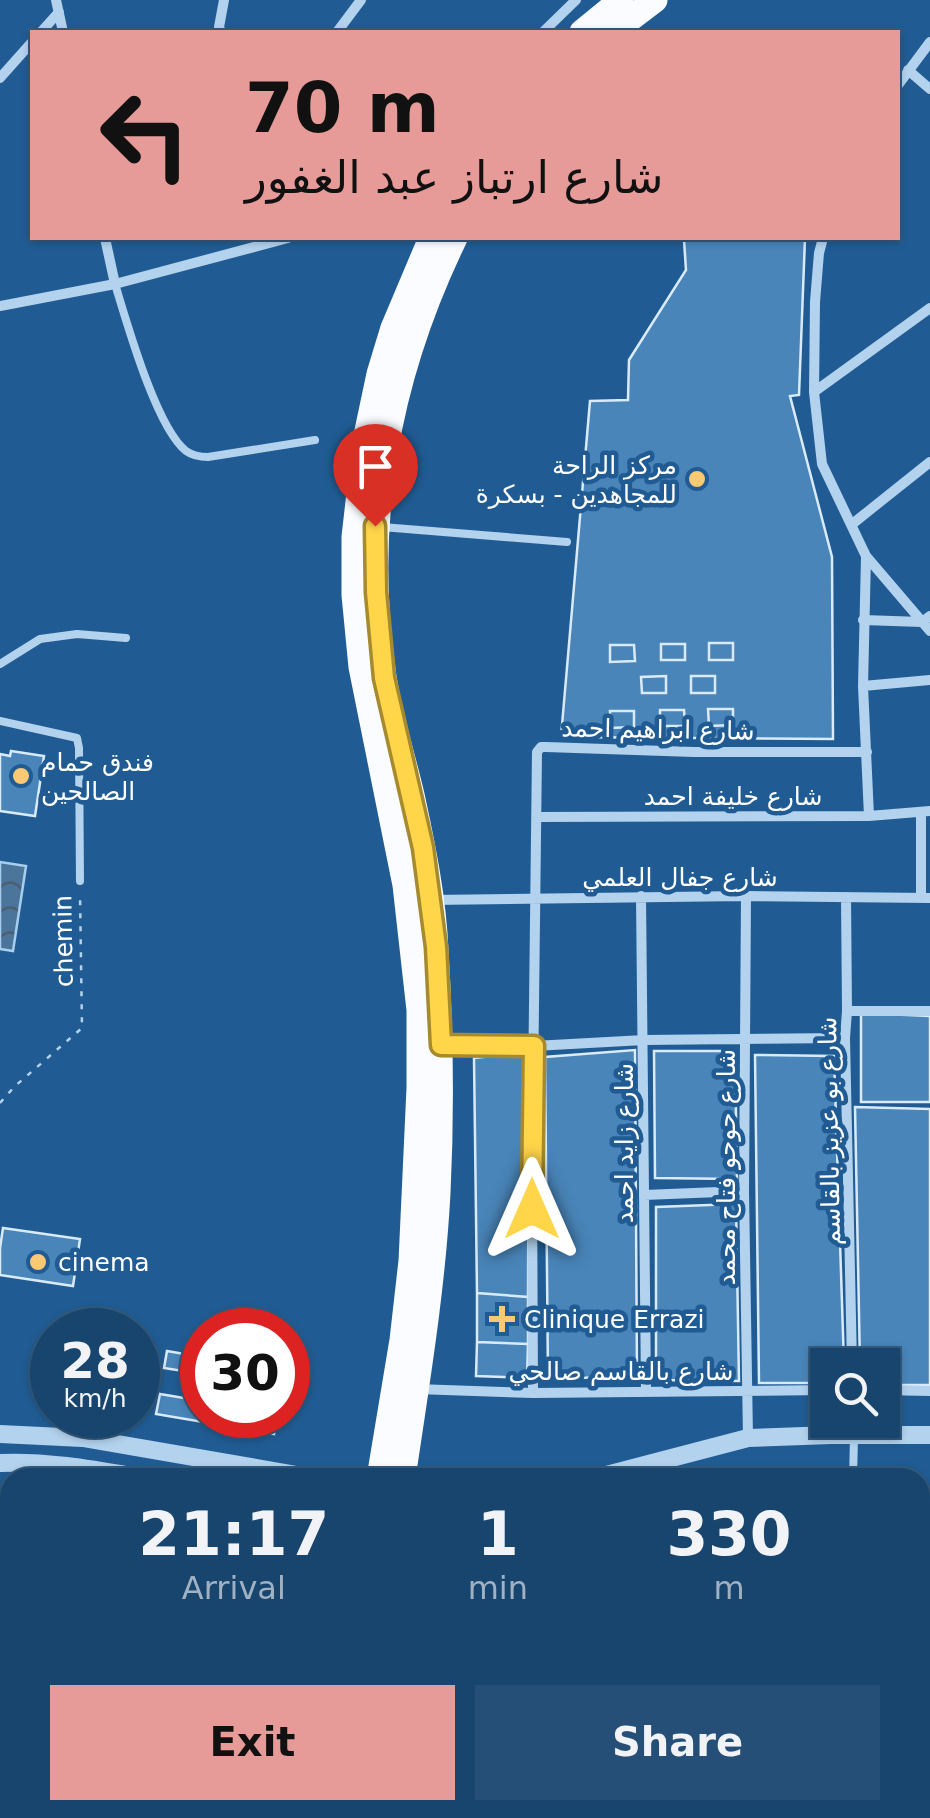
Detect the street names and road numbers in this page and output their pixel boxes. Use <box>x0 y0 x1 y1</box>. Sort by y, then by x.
street label: شارع ابراهيم احمد <box>561 713 755 747</box>
street label: شارع خليفة احمد <box>644 782 822 811</box>
street label: شارع جفال العلمي <box>582 863 778 892</box>
street label: chemin <box>48 895 79 987</box>
street label: شارع بو عزيز بالقاسم <box>813 1016 847 1246</box>
street label: شارع حوحو فتاح محمد <box>712 1049 741 1285</box>
street label: شارع زايد احمد <box>610 1063 639 1223</box>
street label: شارع بالقاسم صالحي <box>509 1357 733 1387</box>

